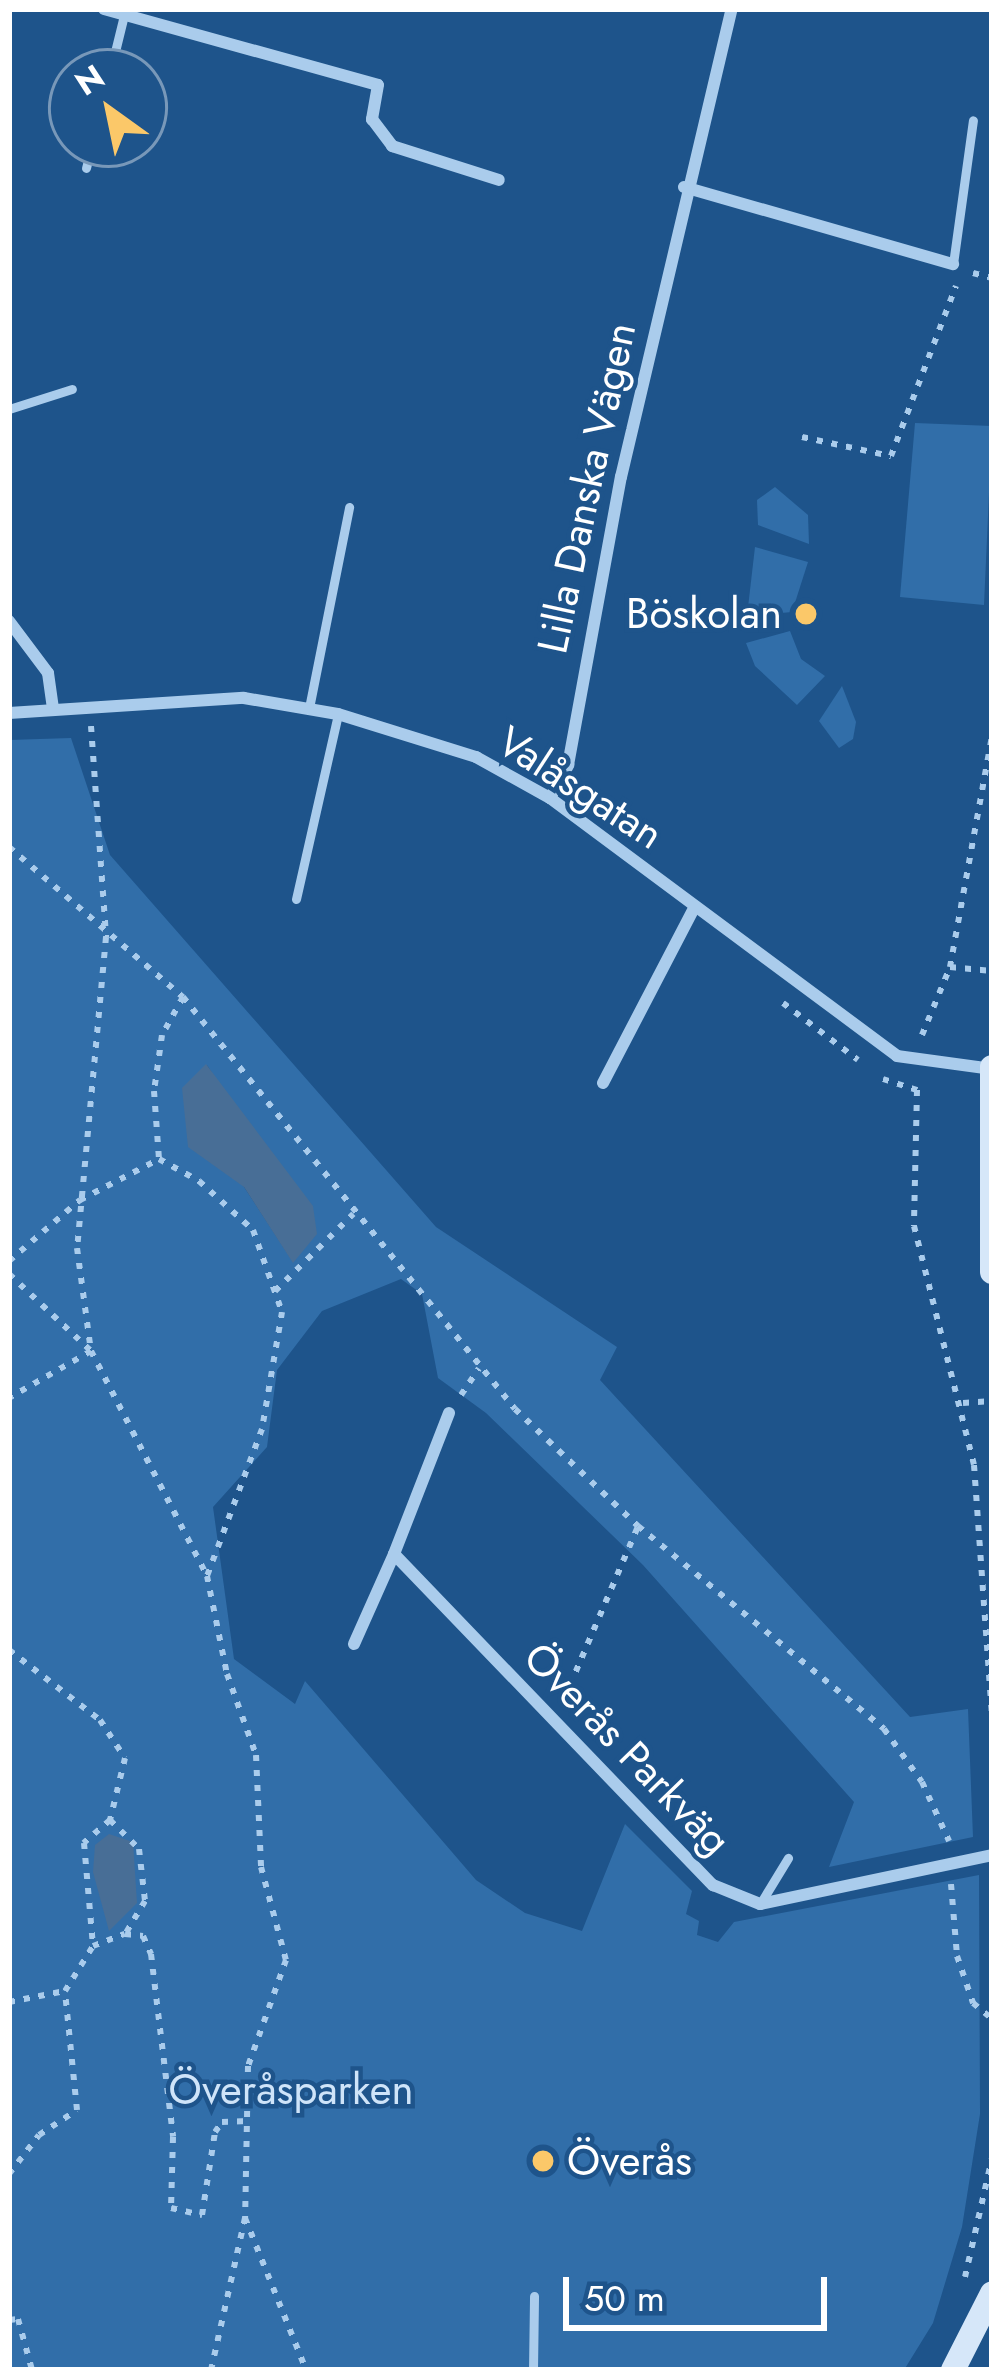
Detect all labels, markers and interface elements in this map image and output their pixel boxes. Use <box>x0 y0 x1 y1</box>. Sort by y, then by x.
north arrow <box>48 48 168 168</box>
text: N <box>66 53 114 107</box>
street label: Lilla Danska Vägen <box>527 318 647 658</box>
place label: Böskolan <box>626 589 782 639</box>
marker: Böskolan <box>793 601 819 627</box>
street label: Valåsgatan <box>488 716 672 860</box>
street label: Överås Parkväg <box>513 1632 741 1866</box>
park label: Överåsparken <box>168 2065 414 2115</box>
place label: Överås <box>567 2136 692 2186</box>
marker: Överås <box>530 2148 556 2174</box>
scale bar <box>569 2253 833 2327</box>
text: 50 m <box>584 2272 665 2324</box>

